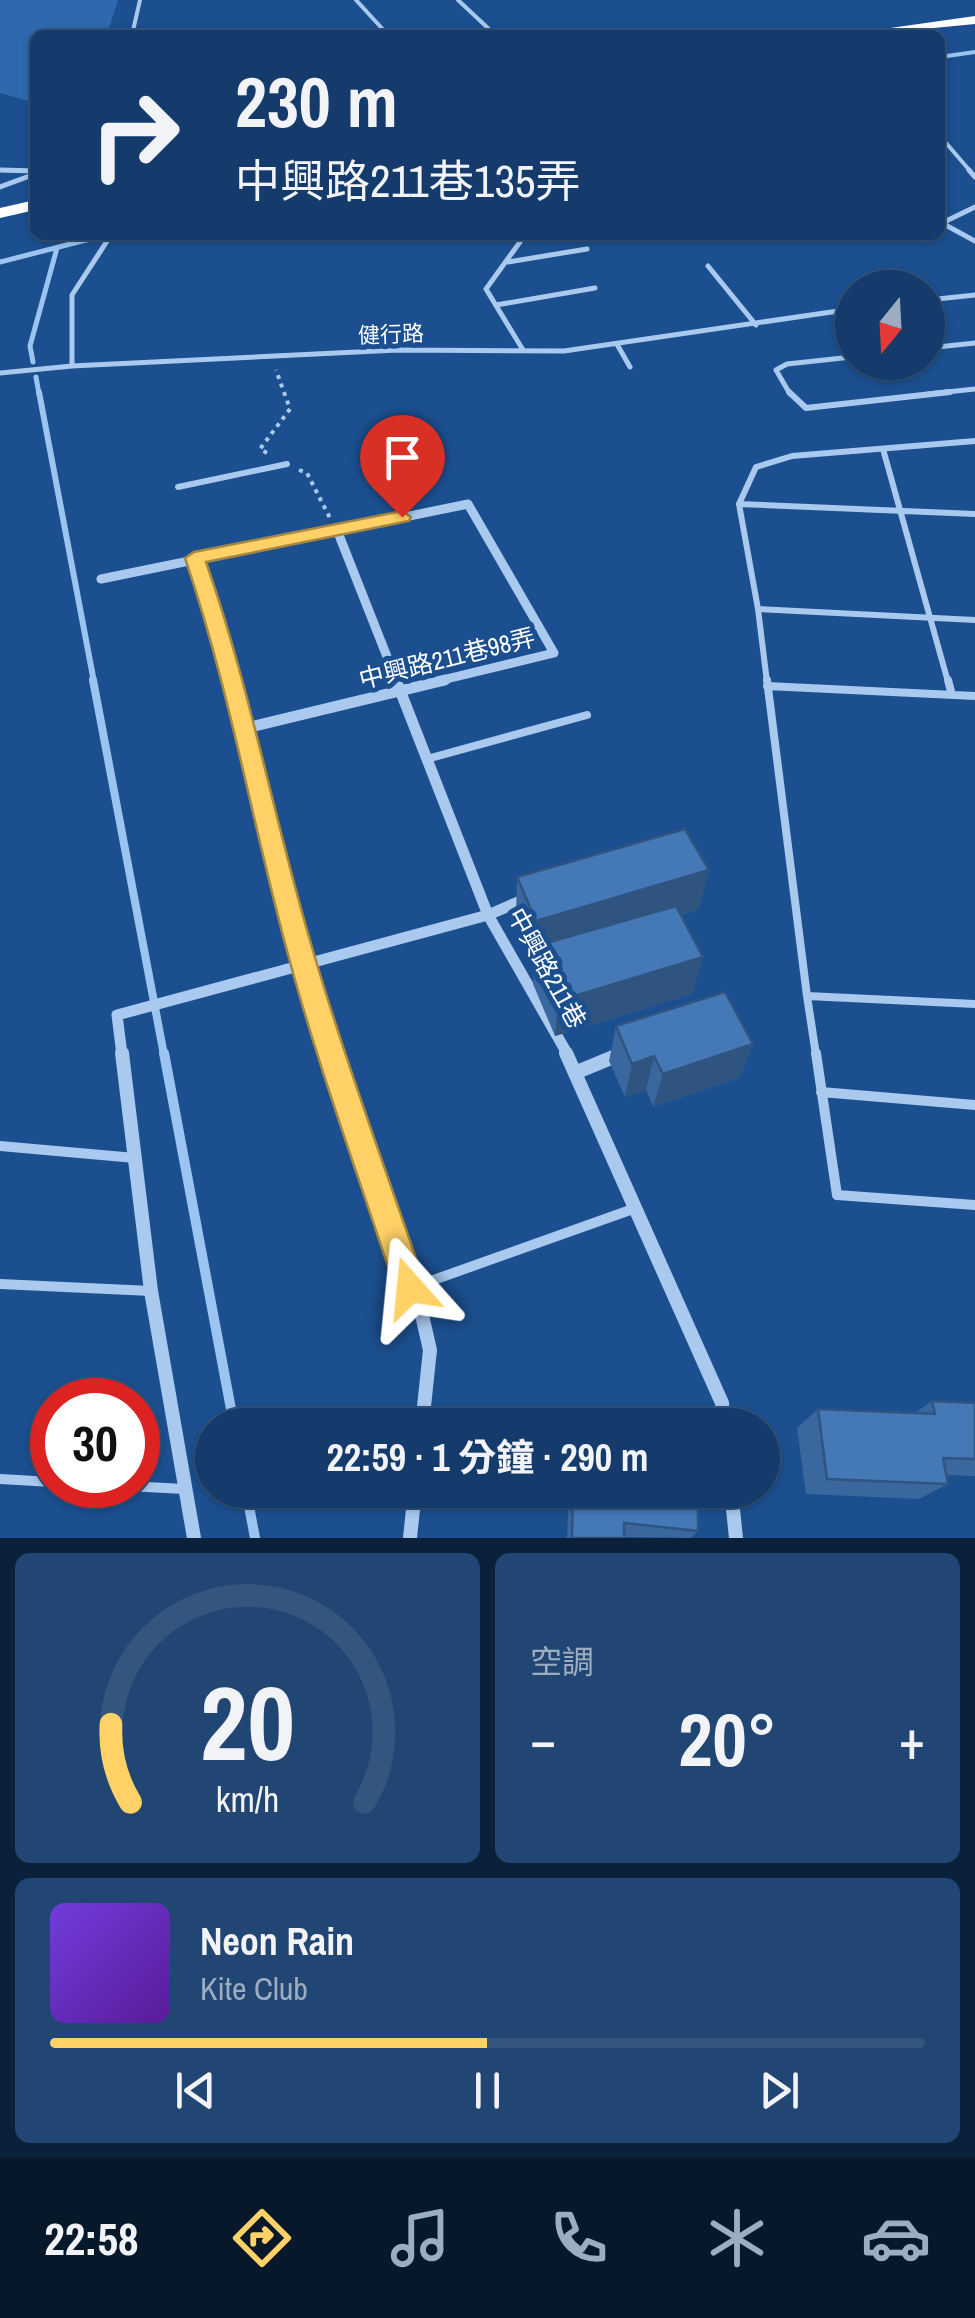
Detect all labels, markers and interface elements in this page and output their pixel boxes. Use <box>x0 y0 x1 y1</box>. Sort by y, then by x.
text: 230 m <box>235 55 398 149</box>
icon: right <box>70 70 200 200</box>
text: 中興路211巷135弄 <box>235 150 580 211</box>
north arrow <box>835 270 945 380</box>
map controls <box>835 270 945 380</box>
street label: 健行路 <box>357 318 425 350</box>
pin <box>360 415 445 518</box>
icon: arrive <box>375 430 430 485</box>
street label: 中興路211巷98弄 <box>355 620 539 696</box>
street label: 中興路211巷 <box>500 902 594 1034</box>
position arrow <box>358 1236 462 1340</box>
speed limit sign: 30 <box>30 1378 160 1508</box>
text: 22:59 · 1 分鐘 · 290 m <box>326 1432 649 1483</box>
text: 空調 <box>530 1640 594 1683</box>
text: 20 <box>200 1652 295 1792</box>
text: 20° <box>678 1688 777 1789</box>
text: − <box>530 1702 556 1776</box>
text: + <box>899 1702 925 1776</box>
text: km/h <box>216 1775 279 1823</box>
text: Neon Rain <box>200 1916 354 1967</box>
text: Kite Club <box>200 1967 308 2010</box>
icon: previous <box>168 2063 223 2118</box>
icon: pause <box>460 2063 515 2118</box>
icon: next <box>752 2063 807 2118</box>
icon: directions <box>227 2203 297 2273</box>
icon: music <box>385 2203 455 2273</box>
icon: phone <box>544 2203 614 2273</box>
icon: climate <box>702 2203 772 2273</box>
icon: car <box>861 2203 931 2273</box>
text: 22:58 <box>44 2208 139 2269</box>

